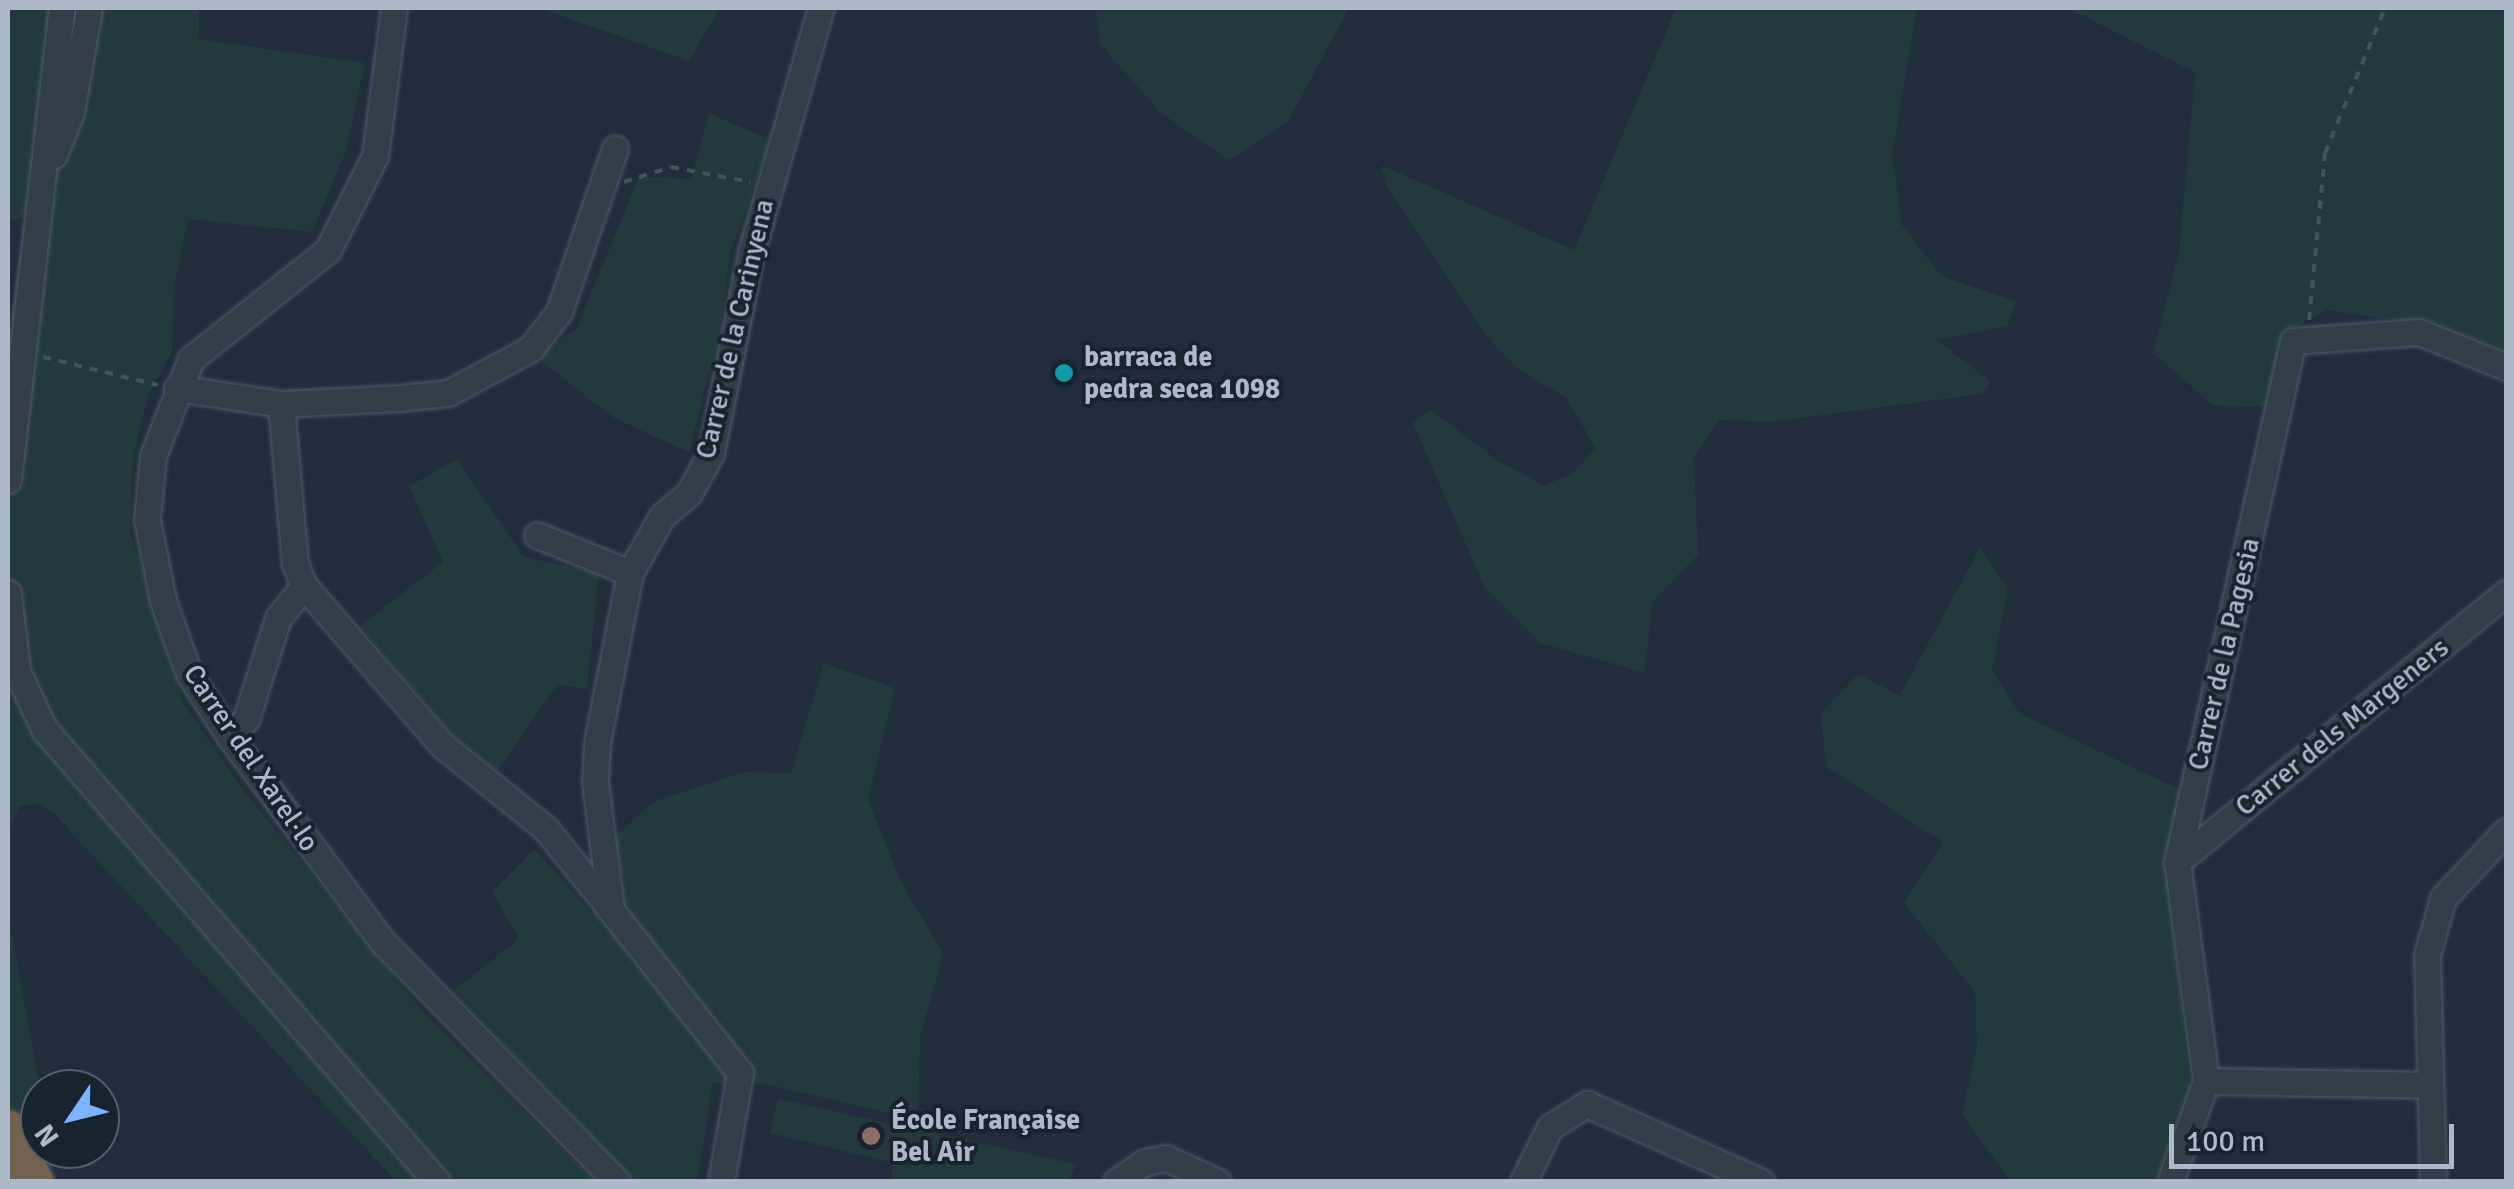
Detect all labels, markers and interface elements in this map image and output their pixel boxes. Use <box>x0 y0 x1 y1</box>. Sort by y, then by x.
street label: Carrer de la Carinyena <box>689 196 781 462</box>
place label: barraca de pedra seca 1098 <box>1084 340 1280 406</box>
marker: barraca de pedra seca 1098 <box>1053 362 1075 384</box>
street label: Carrer de la Pagesia <box>2181 535 2267 773</box>
street label: Carrer dels Margeners <box>2229 631 2455 823</box>
street label: Carrer del Xarel·lo <box>176 658 326 858</box>
north arrow <box>20 1069 120 1169</box>
place label: École Française Bel Air <box>891 1103 1080 1169</box>
scale bar <box>2174 1104 2459 1166</box>
text: N <box>28 1117 67 1153</box>
text: 100 m <box>2186 1123 2265 1160</box>
marker: École Française Bel Air <box>860 1125 882 1147</box>

